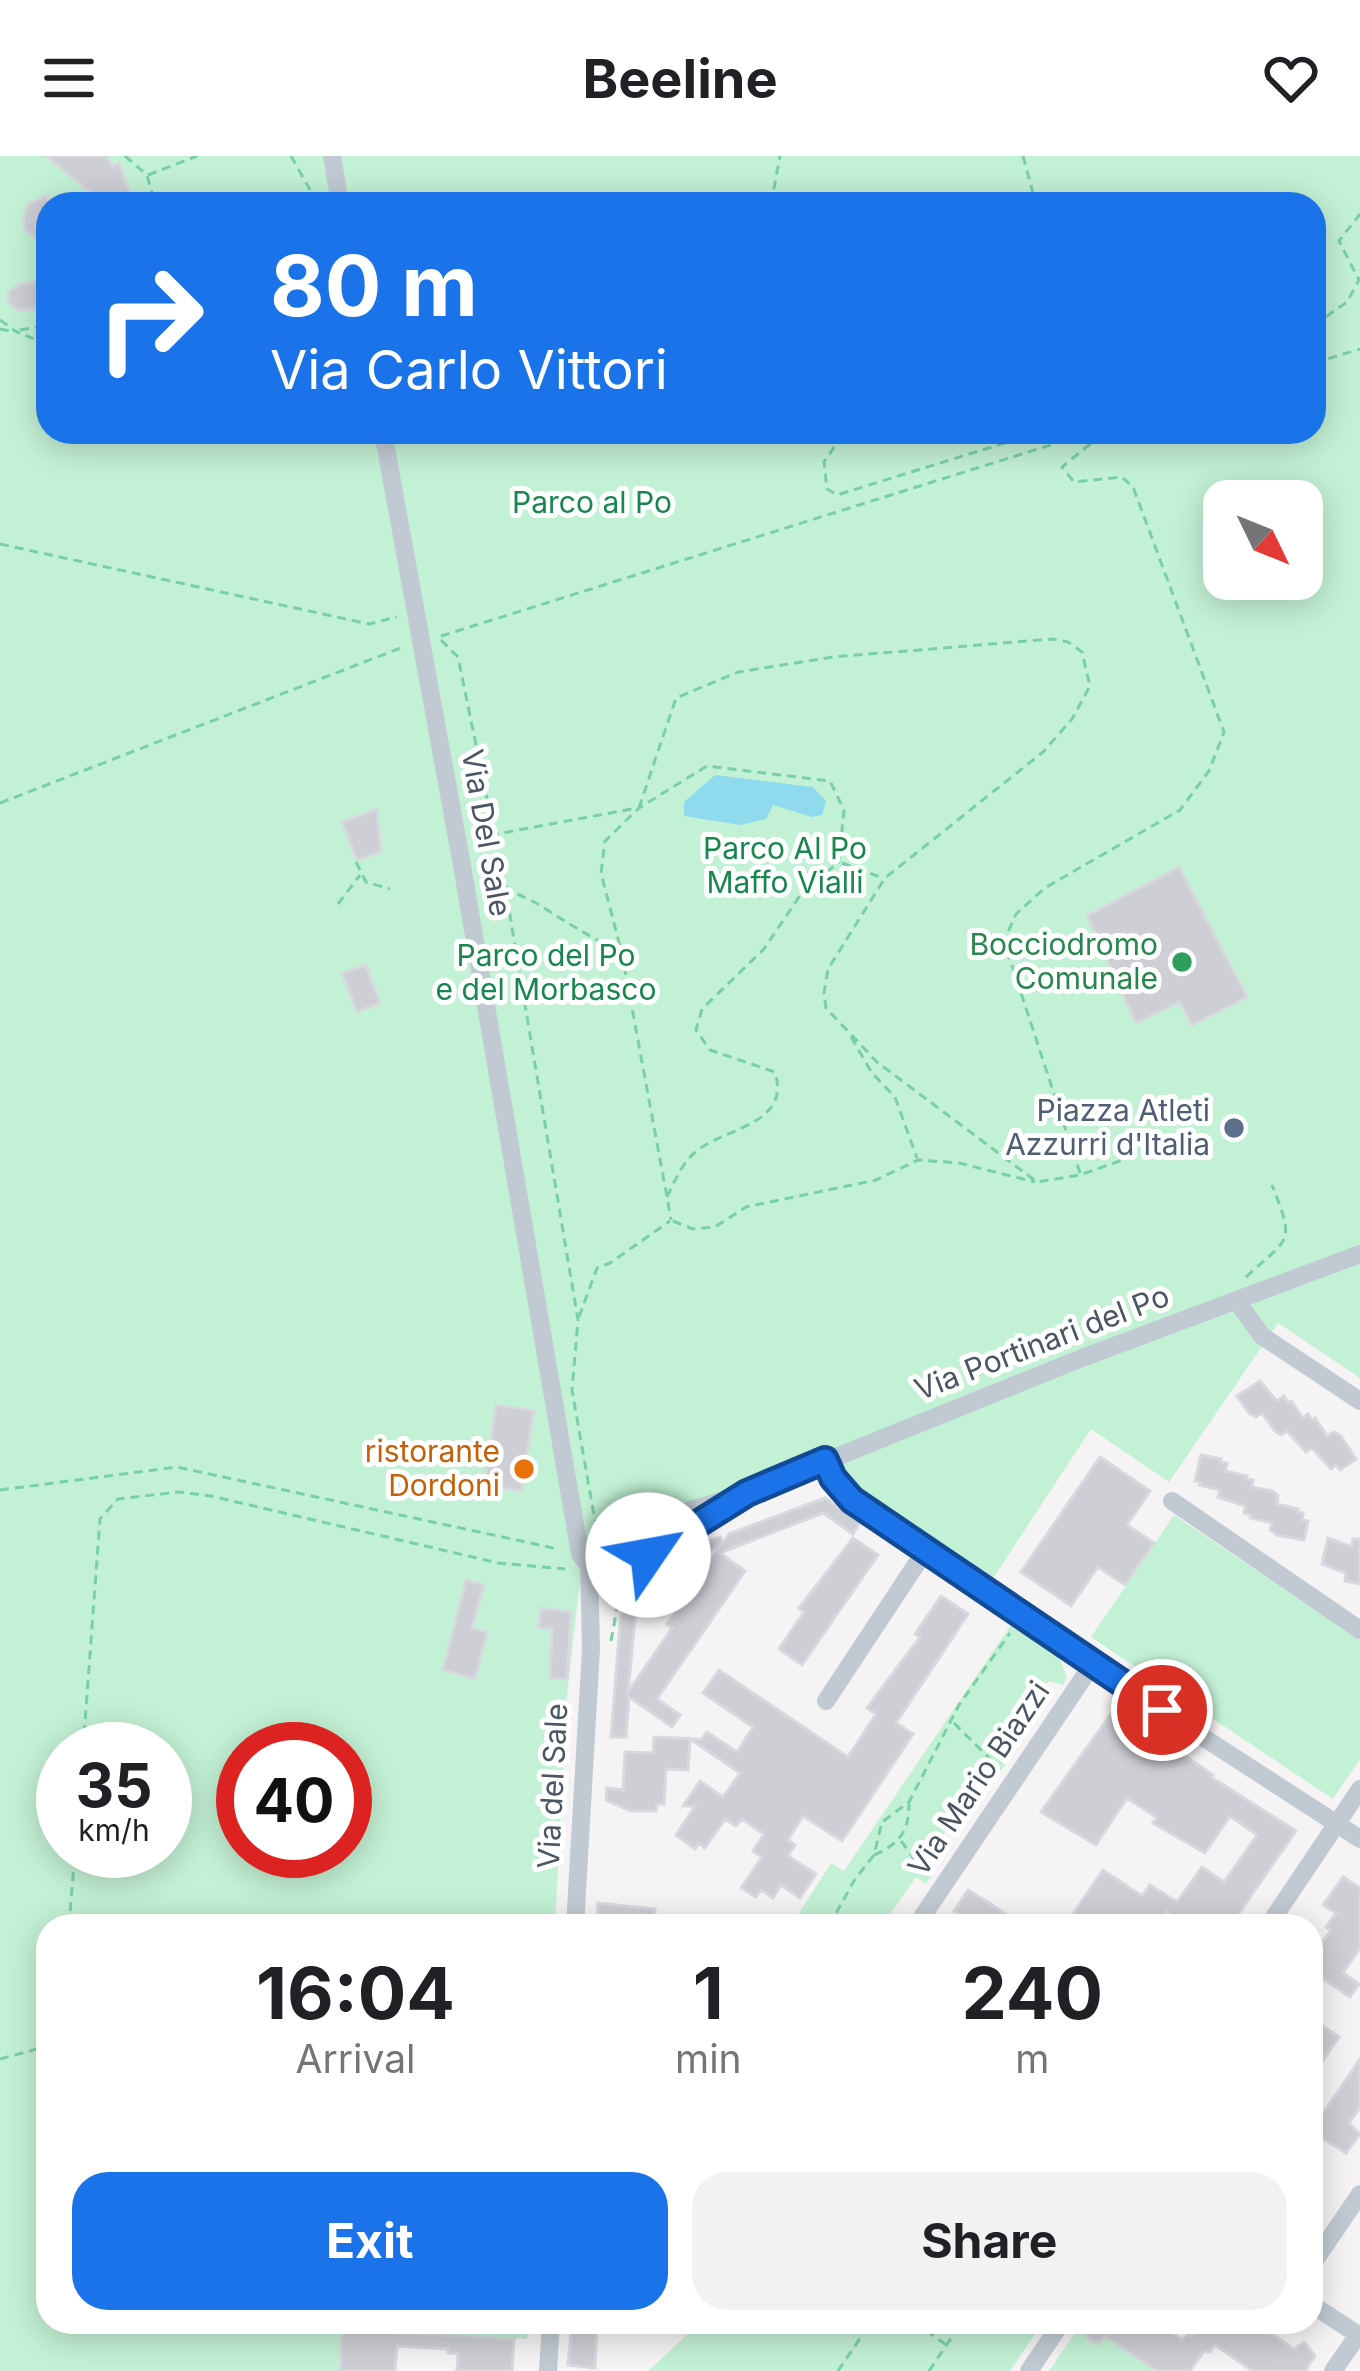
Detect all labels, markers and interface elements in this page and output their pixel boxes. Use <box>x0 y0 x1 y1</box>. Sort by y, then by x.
icon: menu <box>36 45 102 111</box>
icon: heart <box>1258 45 1324 111</box>
text: Beeline <box>582 46 778 111</box>
text: 80 m <box>270 235 478 336</box>
icon: right <box>72 240 228 396</box>
text: Via Carlo Vittori <box>270 337 668 402</box>
north arrow <box>1203 480 1323 600</box>
map controls <box>1203 480 1323 600</box>
park label: Parco al Po <box>512 484 672 520</box>
street label: Via Del Sale <box>455 747 519 919</box>
park label: Parco Al Po Maffo Vialli <box>703 830 867 900</box>
place label: Bocciodromo Comunale <box>969 926 1158 996</box>
park label: Parco del Po e del Morbasco <box>436 937 656 1007</box>
marker: Bocciodromo Comunale <box>1169 949 1195 975</box>
place label: Piazza Atleti Azzurri d'Italia <box>1005 1092 1210 1162</box>
marker: Piazza Atleti Azzurri d'Italia <box>1221 1115 1247 1141</box>
street label: Via Portinari del Po <box>909 1277 1174 1407</box>
place label: ristorante Dordoni <box>365 1433 500 1503</box>
marker: ristorante Dordoni <box>511 1456 537 1482</box>
position arrow <box>585 1492 711 1618</box>
pin <box>1111 1659 1213 1761</box>
street label: Via Mario Biazzi <box>900 1674 1057 1883</box>
icon: arrive <box>1129 1677 1195 1743</box>
street label: Via del Sale <box>530 1702 574 1870</box>
speed limit sign: 40 <box>216 1722 372 1878</box>
text: 35 <box>75 1749 153 1821</box>
text: km/h <box>78 1812 150 1848</box>
text: 16:04 <box>256 1949 455 2036</box>
text: 1 <box>693 1949 724 2036</box>
text: 240 <box>962 1949 1103 2036</box>
text: Arrival <box>295 2035 415 2082</box>
text: min <box>675 2035 742 2082</box>
text: m <box>1015 2035 1049 2082</box>
button: Exit <box>72 2172 668 2310</box>
button: Share <box>692 2172 1287 2310</box>

